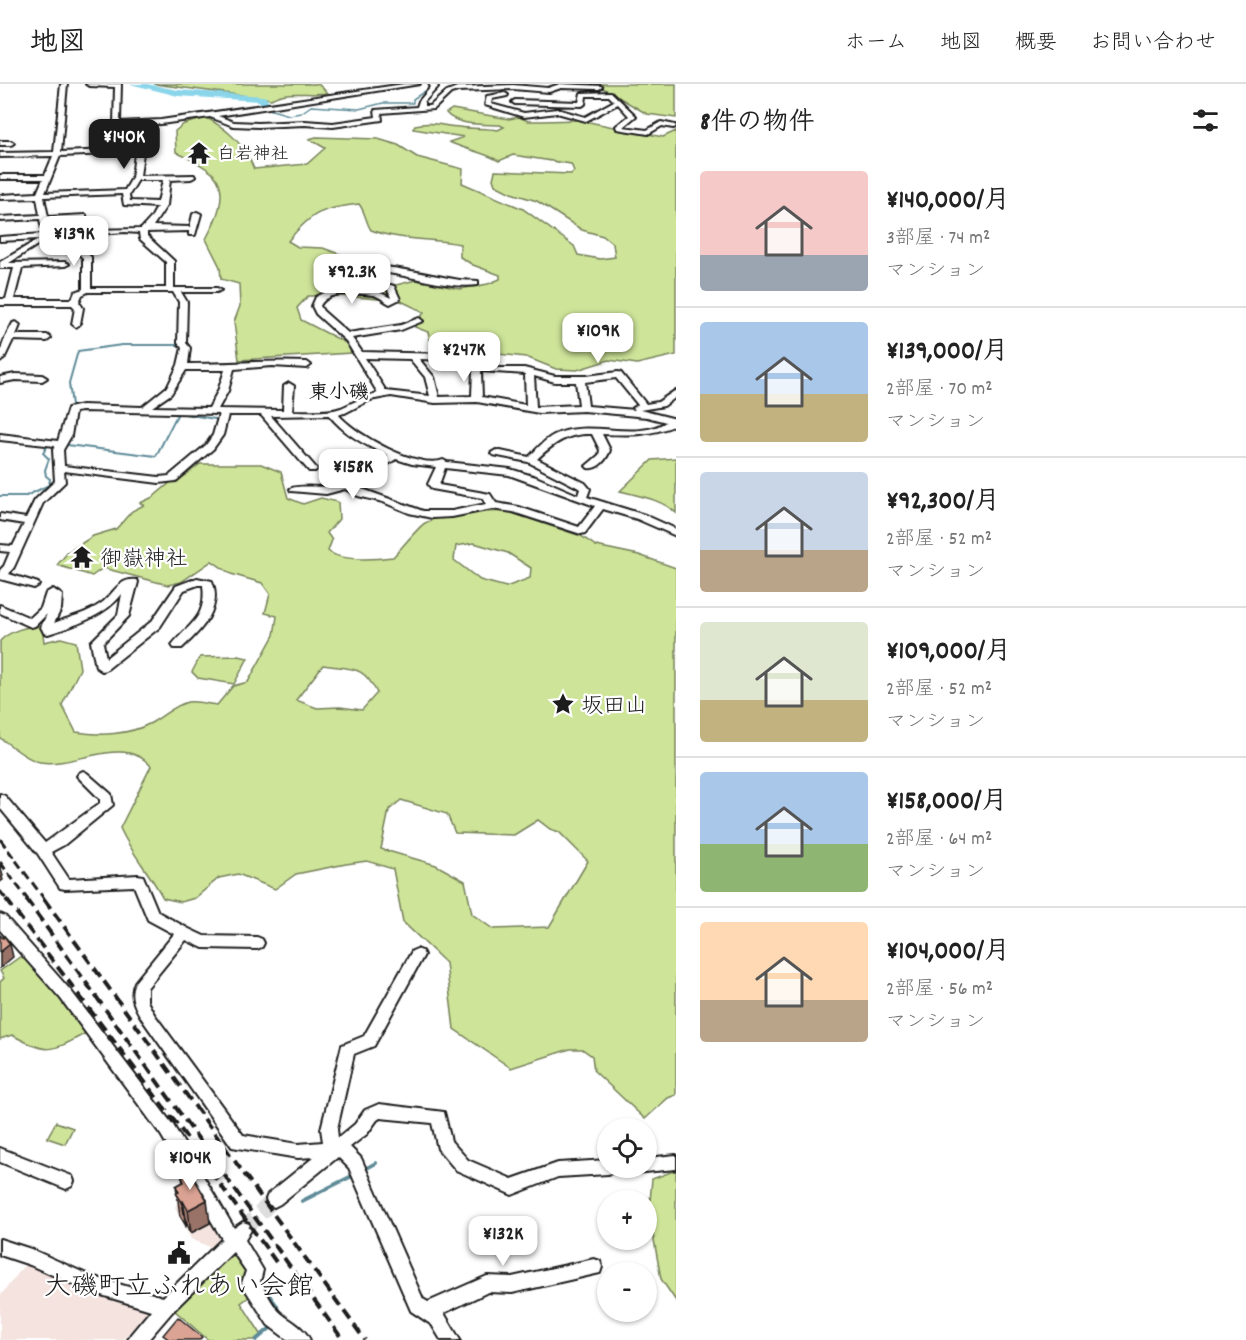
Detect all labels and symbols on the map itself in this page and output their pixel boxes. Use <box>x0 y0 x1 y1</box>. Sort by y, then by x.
pin: ¥140K <box>82 119 166 170</box>
temple icon: 白岩神社 <box>186 140 212 166</box>
place label: 白岩神社 <box>217 143 289 168</box>
pin: ¥139K <box>32 216 116 267</box>
pin: ¥92.3K <box>303 254 401 305</box>
pin: ¥109K <box>556 313 640 364</box>
pin: ¥247K <box>422 332 506 383</box>
district label: 東小磯 <box>309 380 369 408</box>
pin: ¥158K <box>311 449 395 500</box>
temple icon: 御嶽神社 <box>69 544 95 570</box>
place label: 御嶽神社 <box>100 545 188 576</box>
place icon: 坂田山 <box>550 691 576 717</box>
place label: 坂田山 <box>581 692 647 723</box>
pin: ¥104K <box>148 1140 232 1191</box>
pin: ¥132K <box>461 1216 545 1267</box>
public building icon: 大磯町立ふれあい会館 <box>166 1240 192 1266</box>
place label: 大磯町立ふれあい会館 <box>44 1269 314 1308</box>

